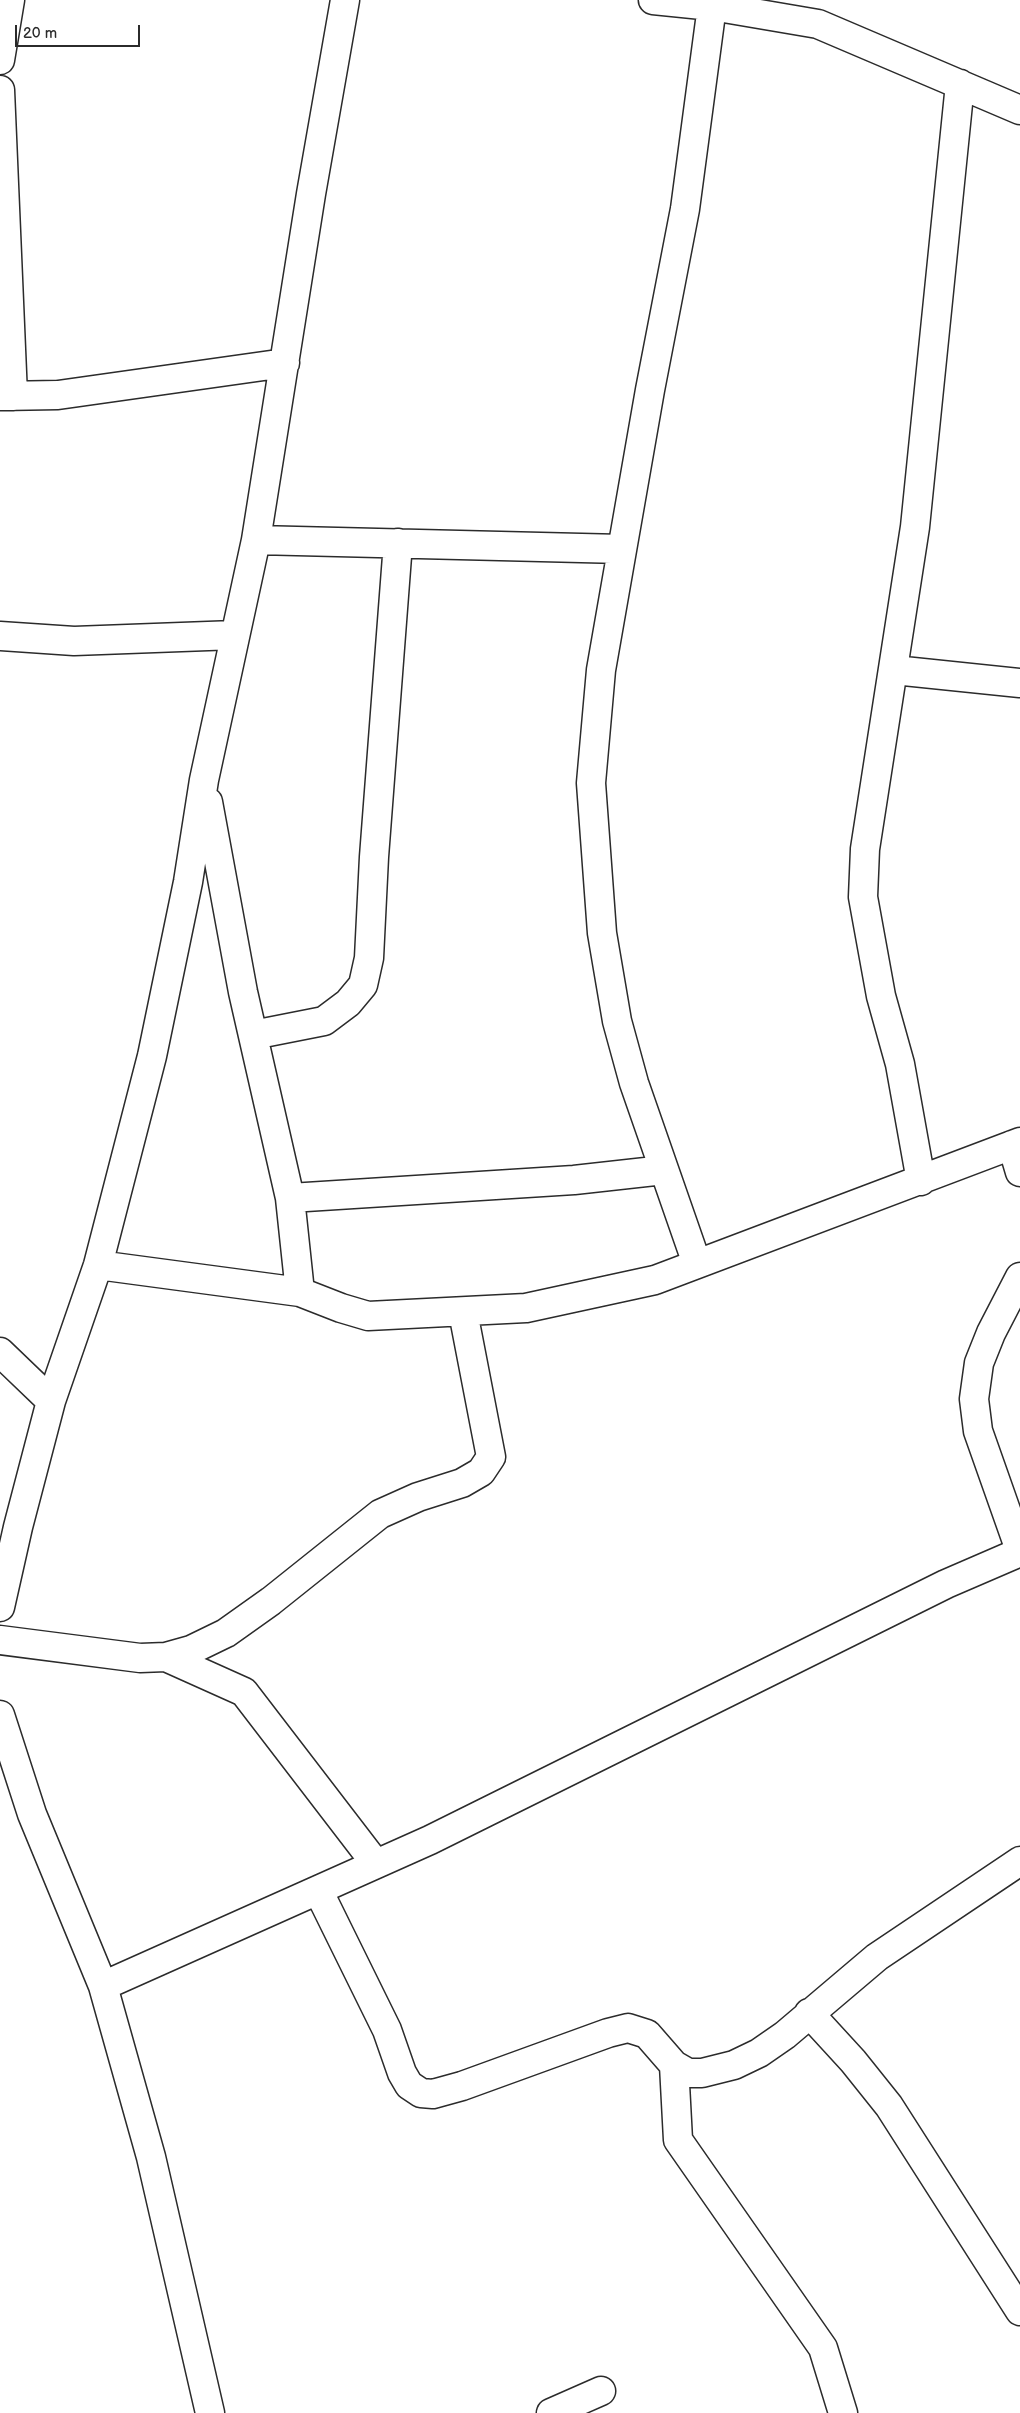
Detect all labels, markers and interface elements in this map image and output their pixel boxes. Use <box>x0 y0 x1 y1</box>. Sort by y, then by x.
scale bar <box>18 15 142 47</box>
text: 20 m <box>23 24 57 43</box>

